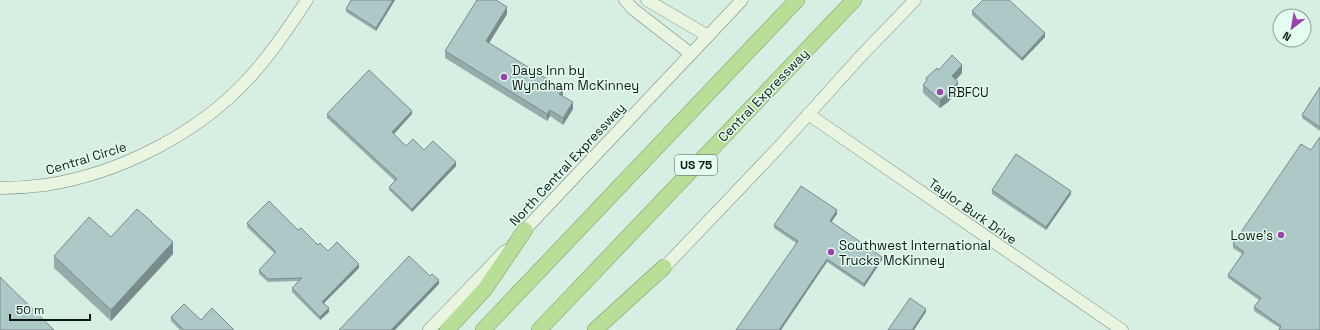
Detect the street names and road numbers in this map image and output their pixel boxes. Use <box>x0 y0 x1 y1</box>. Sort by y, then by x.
street label: Central Expressway <box>714 45 812 146</box>
street label: North Central Expressway <box>506 99 629 229</box>
street label: Central Circle <box>44 138 128 179</box>
road number: US 75 <box>675 155 717 175</box>
street label: Taylor Burk Drive <box>925 175 1020 248</box>

